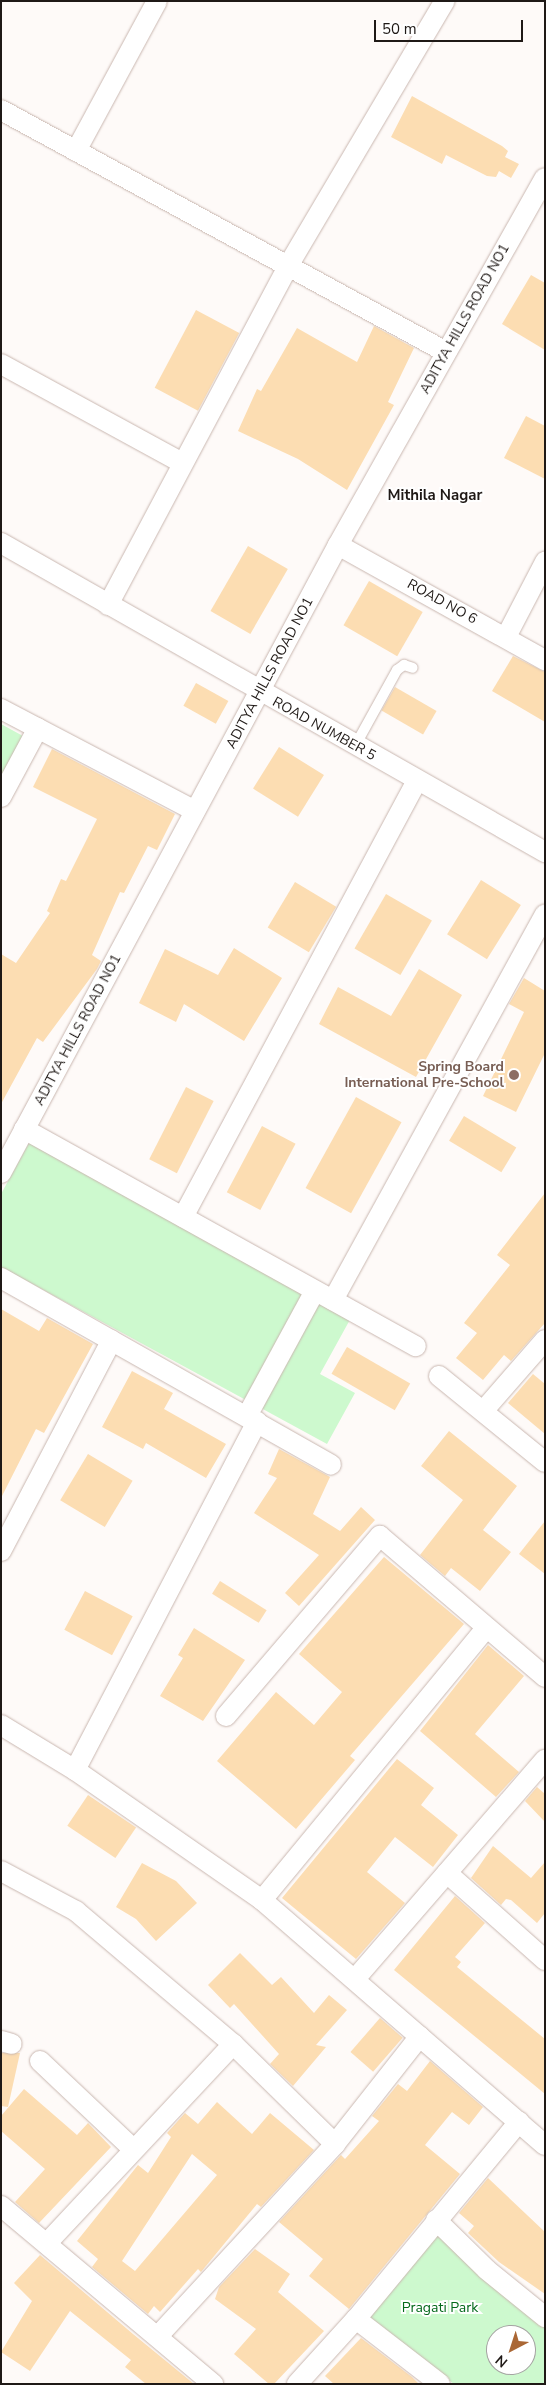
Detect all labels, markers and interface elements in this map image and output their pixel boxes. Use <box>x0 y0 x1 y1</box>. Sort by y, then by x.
scale bar <box>376 10 525 42</box>
text: 50 m <box>382 19 417 39</box>
street label: ADITYA HILLS ROAD NO1 <box>417 241 513 397</box>
district label: Mithila Nagar <box>388 487 482 505</box>
street label: ROAD NO 6 <box>404 576 480 628</box>
street label: ADITYA HILLS ROAD NO1 <box>223 594 317 752</box>
street label: ROAD NUMBER 5 <box>269 694 379 764</box>
street label: ADITYA HILLS ROAD NO1 <box>31 951 125 1109</box>
place label: Spring Board International Pre-School <box>344 1059 504 1092</box>
marker: Spring Board International Pre-School <box>508 1069 520 1081</box>
park label: Pragati Park <box>402 2300 478 2316</box>
north arrow <box>486 2325 536 2375</box>
text: N <box>492 2350 512 2372</box>

